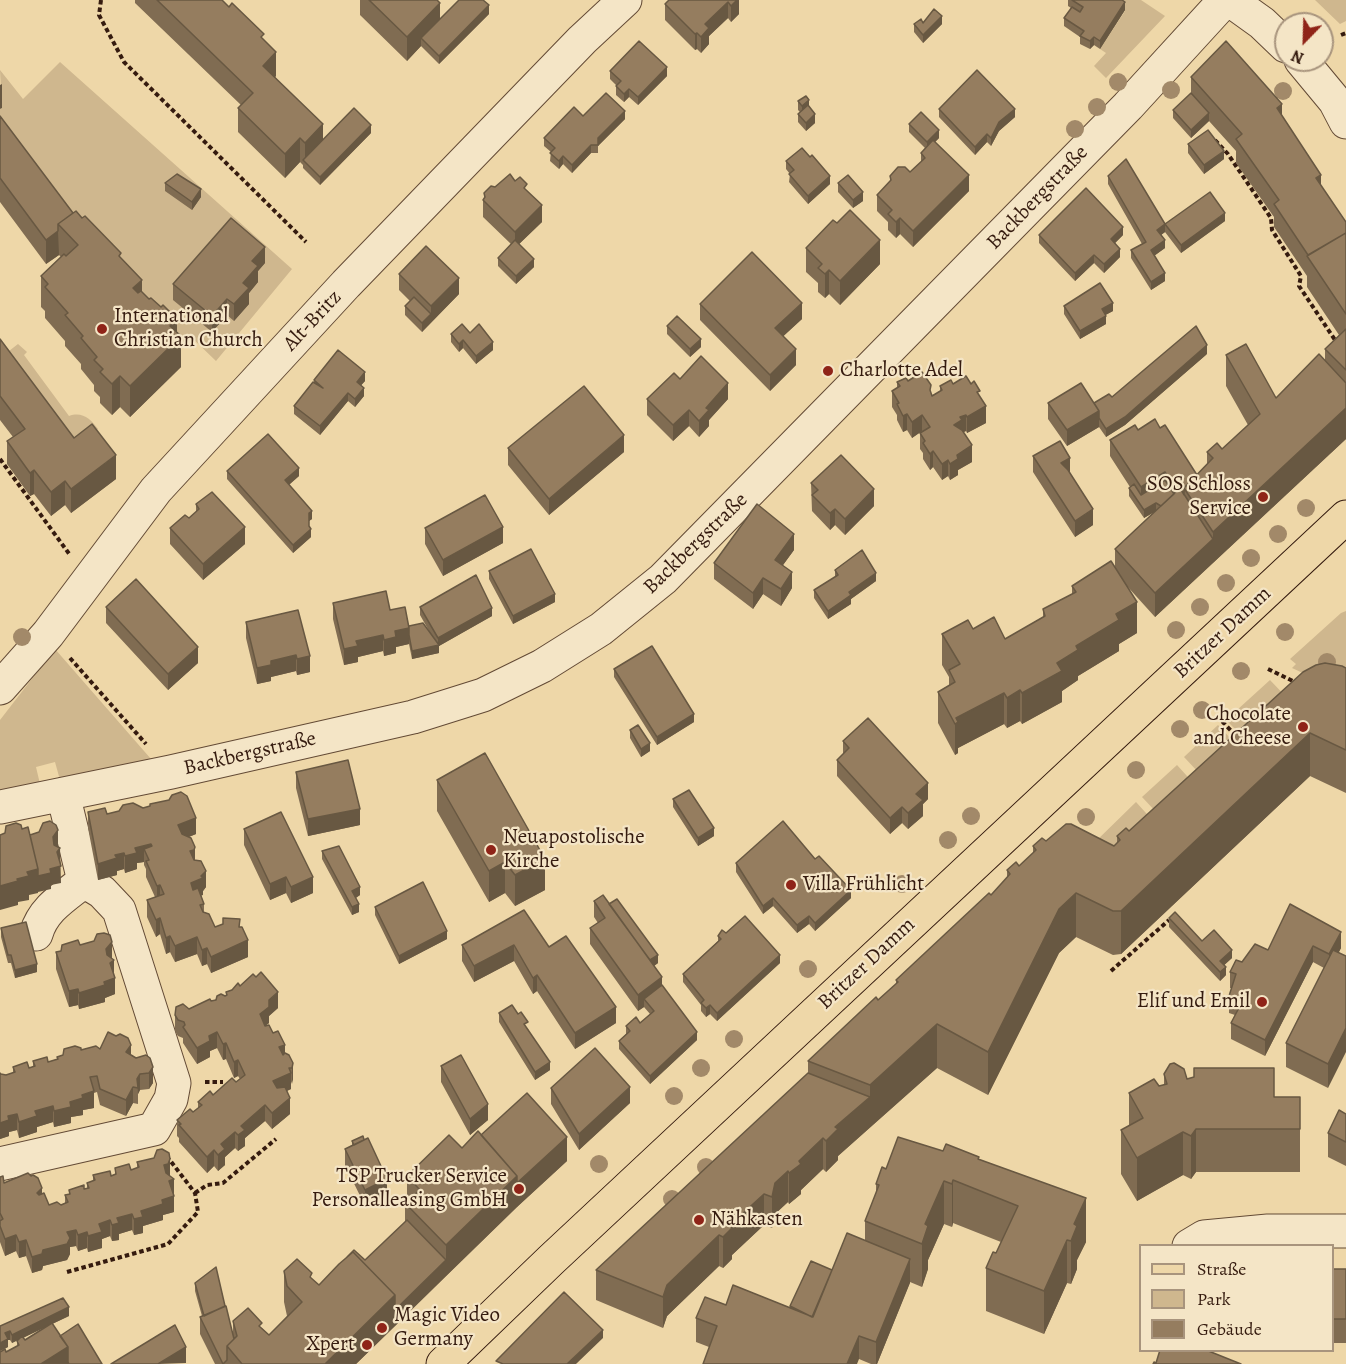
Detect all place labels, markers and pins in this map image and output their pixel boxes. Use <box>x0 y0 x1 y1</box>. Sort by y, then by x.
place label: International Christian Church <box>114 304 263 354</box>
marker: International Christian Church <box>95 322 109 336</box>
place label: Charlotte Adel <box>840 358 963 384</box>
marker: Charlotte Adel <box>821 364 835 378</box>
place label: SOS Schloss Service <box>1147 472 1251 522</box>
marker: SOS Schloss Service <box>1256 490 1270 504</box>
place label: Chocolate and Cheese <box>1193 702 1291 752</box>
marker: Chocolate and Cheese <box>1296 720 1310 734</box>
place label: Neuapostolische Kirche <box>503 825 645 875</box>
marker: Neuapostolische Kirche <box>484 843 498 857</box>
place label: Villa Frühlicht <box>803 872 924 898</box>
marker: Villa Frühlicht <box>784 878 798 892</box>
place label: Elif und Emil <box>1137 989 1250 1015</box>
marker: Elif und Emil <box>1255 995 1269 1009</box>
place label: TSP Trucker Service Personalleasing GmbH <box>312 1164 507 1214</box>
marker: TSP Trucker Service Personalleasing GmbH <box>512 1182 526 1196</box>
place label: Nähkasten <box>711 1207 803 1233</box>
marker: Nähkasten <box>692 1213 706 1227</box>
place label: Magic Video Germany <box>394 1303 500 1353</box>
marker: Magic Video Germany <box>375 1321 389 1335</box>
place label: Xpert <box>306 1332 355 1358</box>
marker: Xpert <box>360 1338 374 1352</box>

